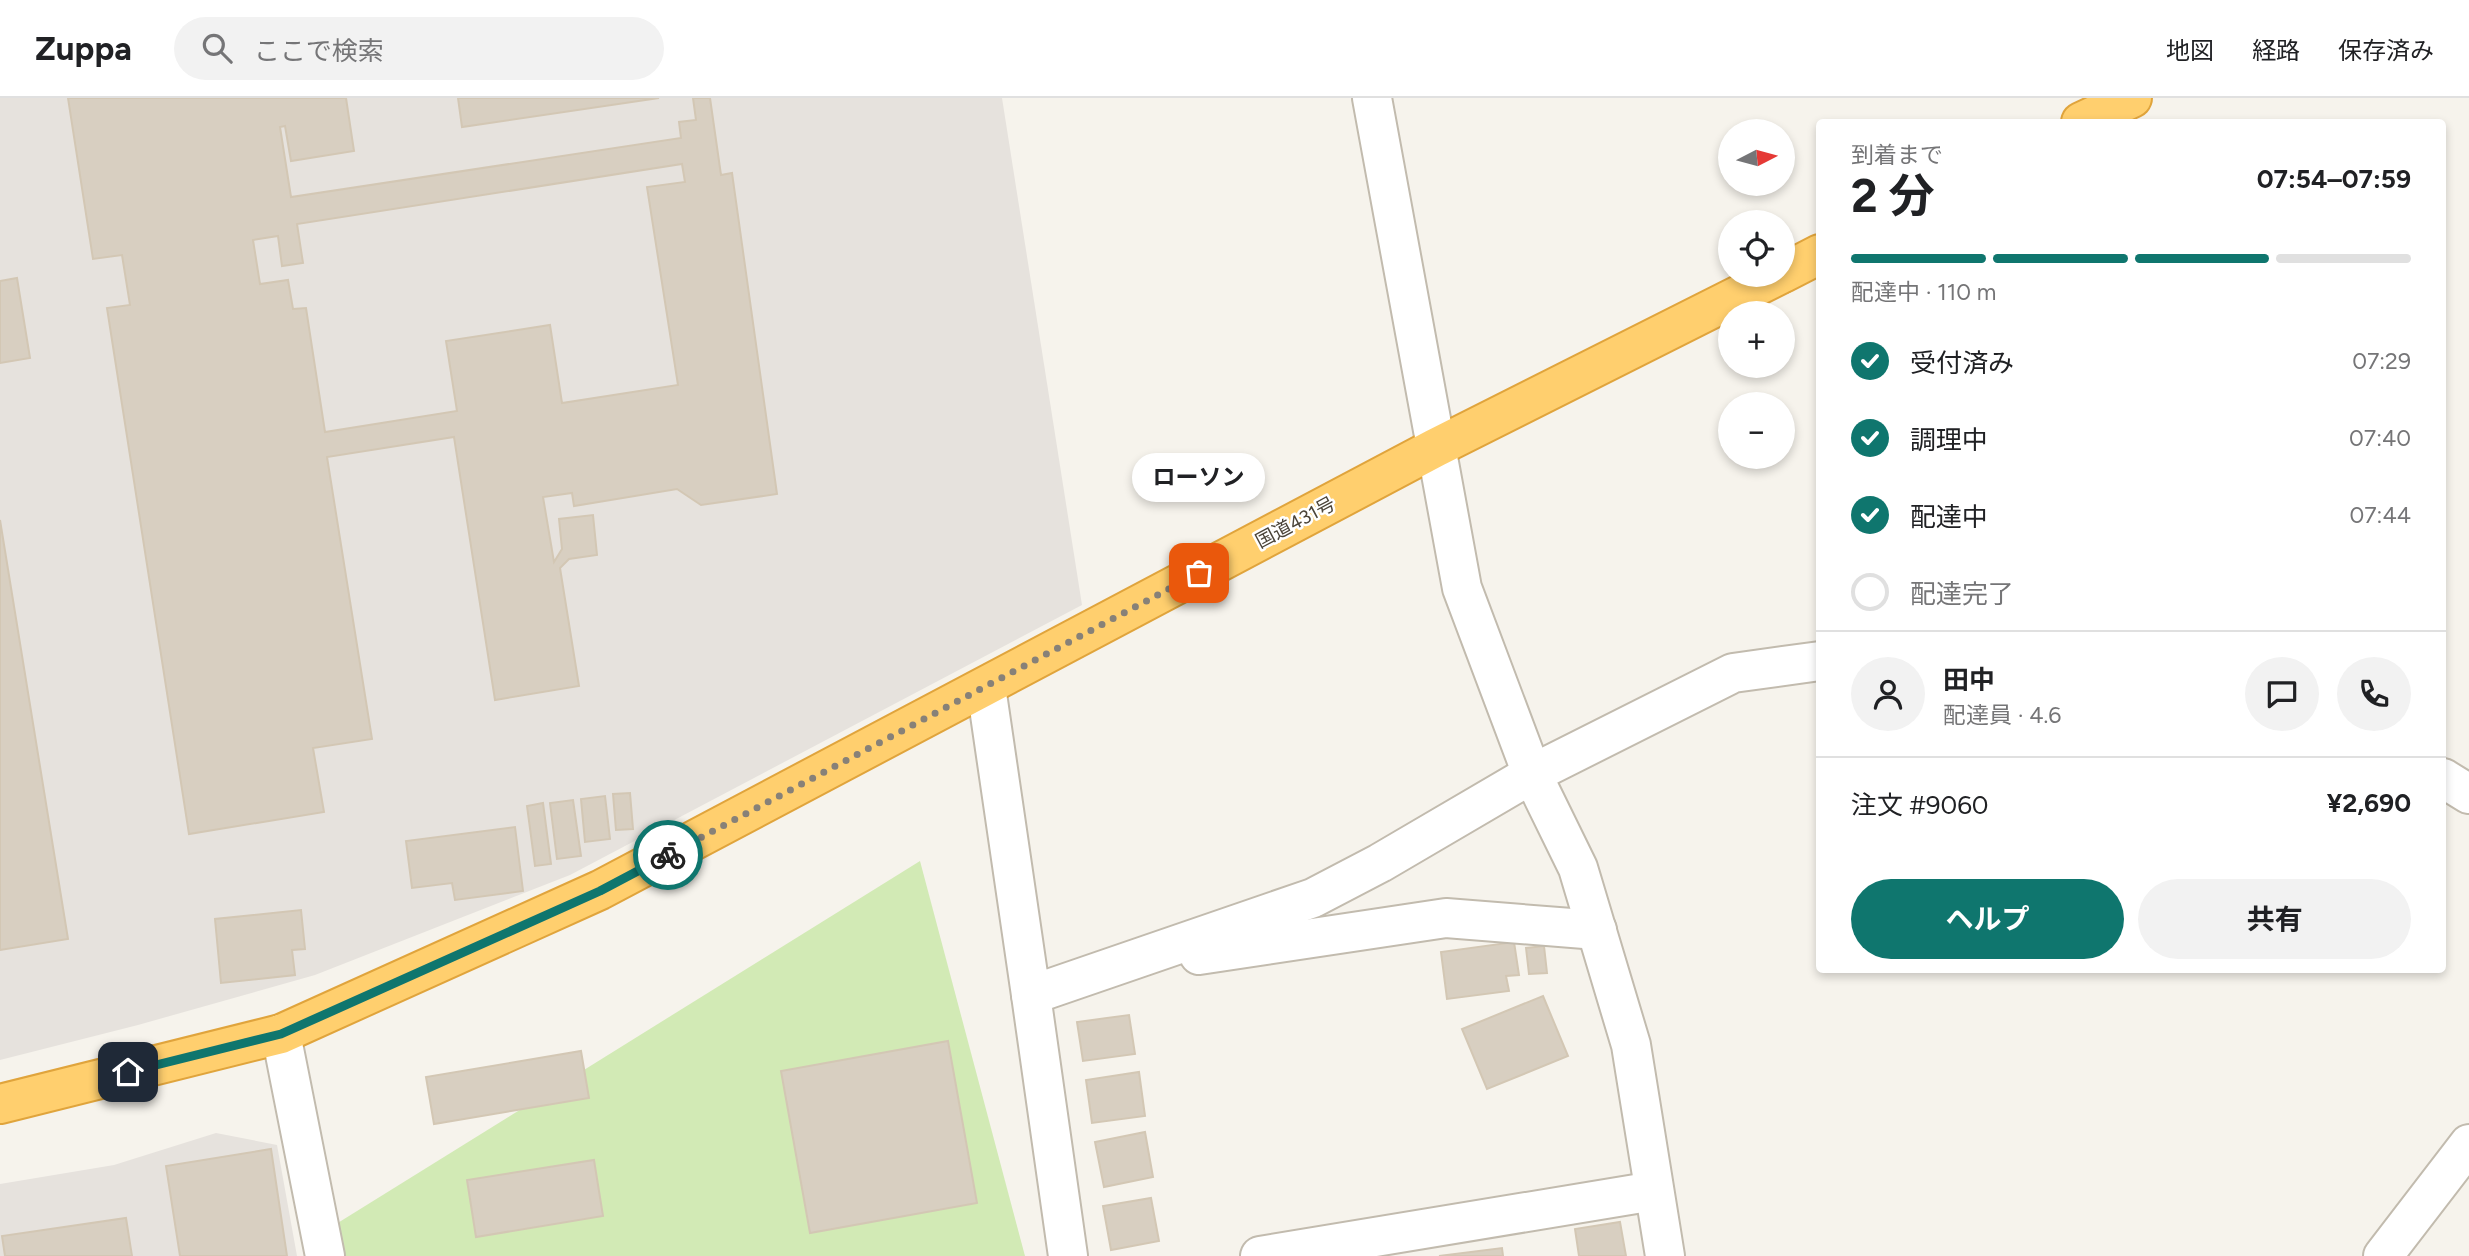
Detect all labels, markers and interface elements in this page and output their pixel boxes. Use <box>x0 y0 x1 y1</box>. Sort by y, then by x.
search box <box>174 17 664 80</box>
text: Zuppa <box>35 29 132 68</box>
icon: search <box>198 29 236 67</box>
text: ここで検索 <box>254 35 384 67</box>
text: 地図 <box>2166 36 2214 65</box>
text: 経路 <box>2252 36 2300 65</box>
text: 保存済み <box>2338 36 2434 65</box>
north arrow <box>1718 119 1796 196</box>
map controls <box>1718 119 1795 469</box>
text: 到着まで <box>1851 141 1943 169</box>
text: 07:54–07:59 <box>2257 163 2411 195</box>
text: 2 分 <box>1851 168 1935 224</box>
button: locate <box>1718 210 1795 287</box>
text: 配達中 · 110 m <box>1851 278 1996 306</box>
button: + <box>1718 301 1795 378</box>
icon: check <box>1851 342 1889 380</box>
text: 受付済み <box>1910 347 2014 379</box>
text: 07:29 <box>2352 347 2411 375</box>
button: − <box>1718 392 1795 469</box>
icon: check <box>1851 419 1889 457</box>
text: 調理中 <box>1910 424 1988 456</box>
text: 07:40 <box>2349 424 2411 452</box>
callout: ローソン <box>1132 454 1266 503</box>
text: ローソン <box>1153 463 1245 491</box>
street label: 国道431号 <box>1251 492 1339 553</box>
icon: check <box>1851 496 1889 534</box>
text: 配達中 <box>1910 501 1988 533</box>
text: 07:44 <box>2350 501 2411 529</box>
pin <box>1169 543 1229 603</box>
icon: bag <box>1180 554 1218 592</box>
text: 配達完了 <box>1910 578 2014 610</box>
button: person <box>1851 657 1925 731</box>
button: chat <box>2245 657 2319 731</box>
button: phone <box>2337 657 2411 731</box>
text: 田中 <box>1943 664 1995 696</box>
text: 配達員 · 4.6 <box>1943 701 2061 729</box>
text: ¥2,690 <box>2327 787 2411 819</box>
text: 注文 #9060 <box>1851 789 1989 821</box>
courier <box>633 820 703 890</box>
icon: bike <box>649 836 687 874</box>
button: ヘルプ <box>1851 879 2124 959</box>
button: 共有 <box>2138 879 2411 959</box>
pin <box>98 1042 158 1102</box>
icon: home <box>109 1053 147 1091</box>

